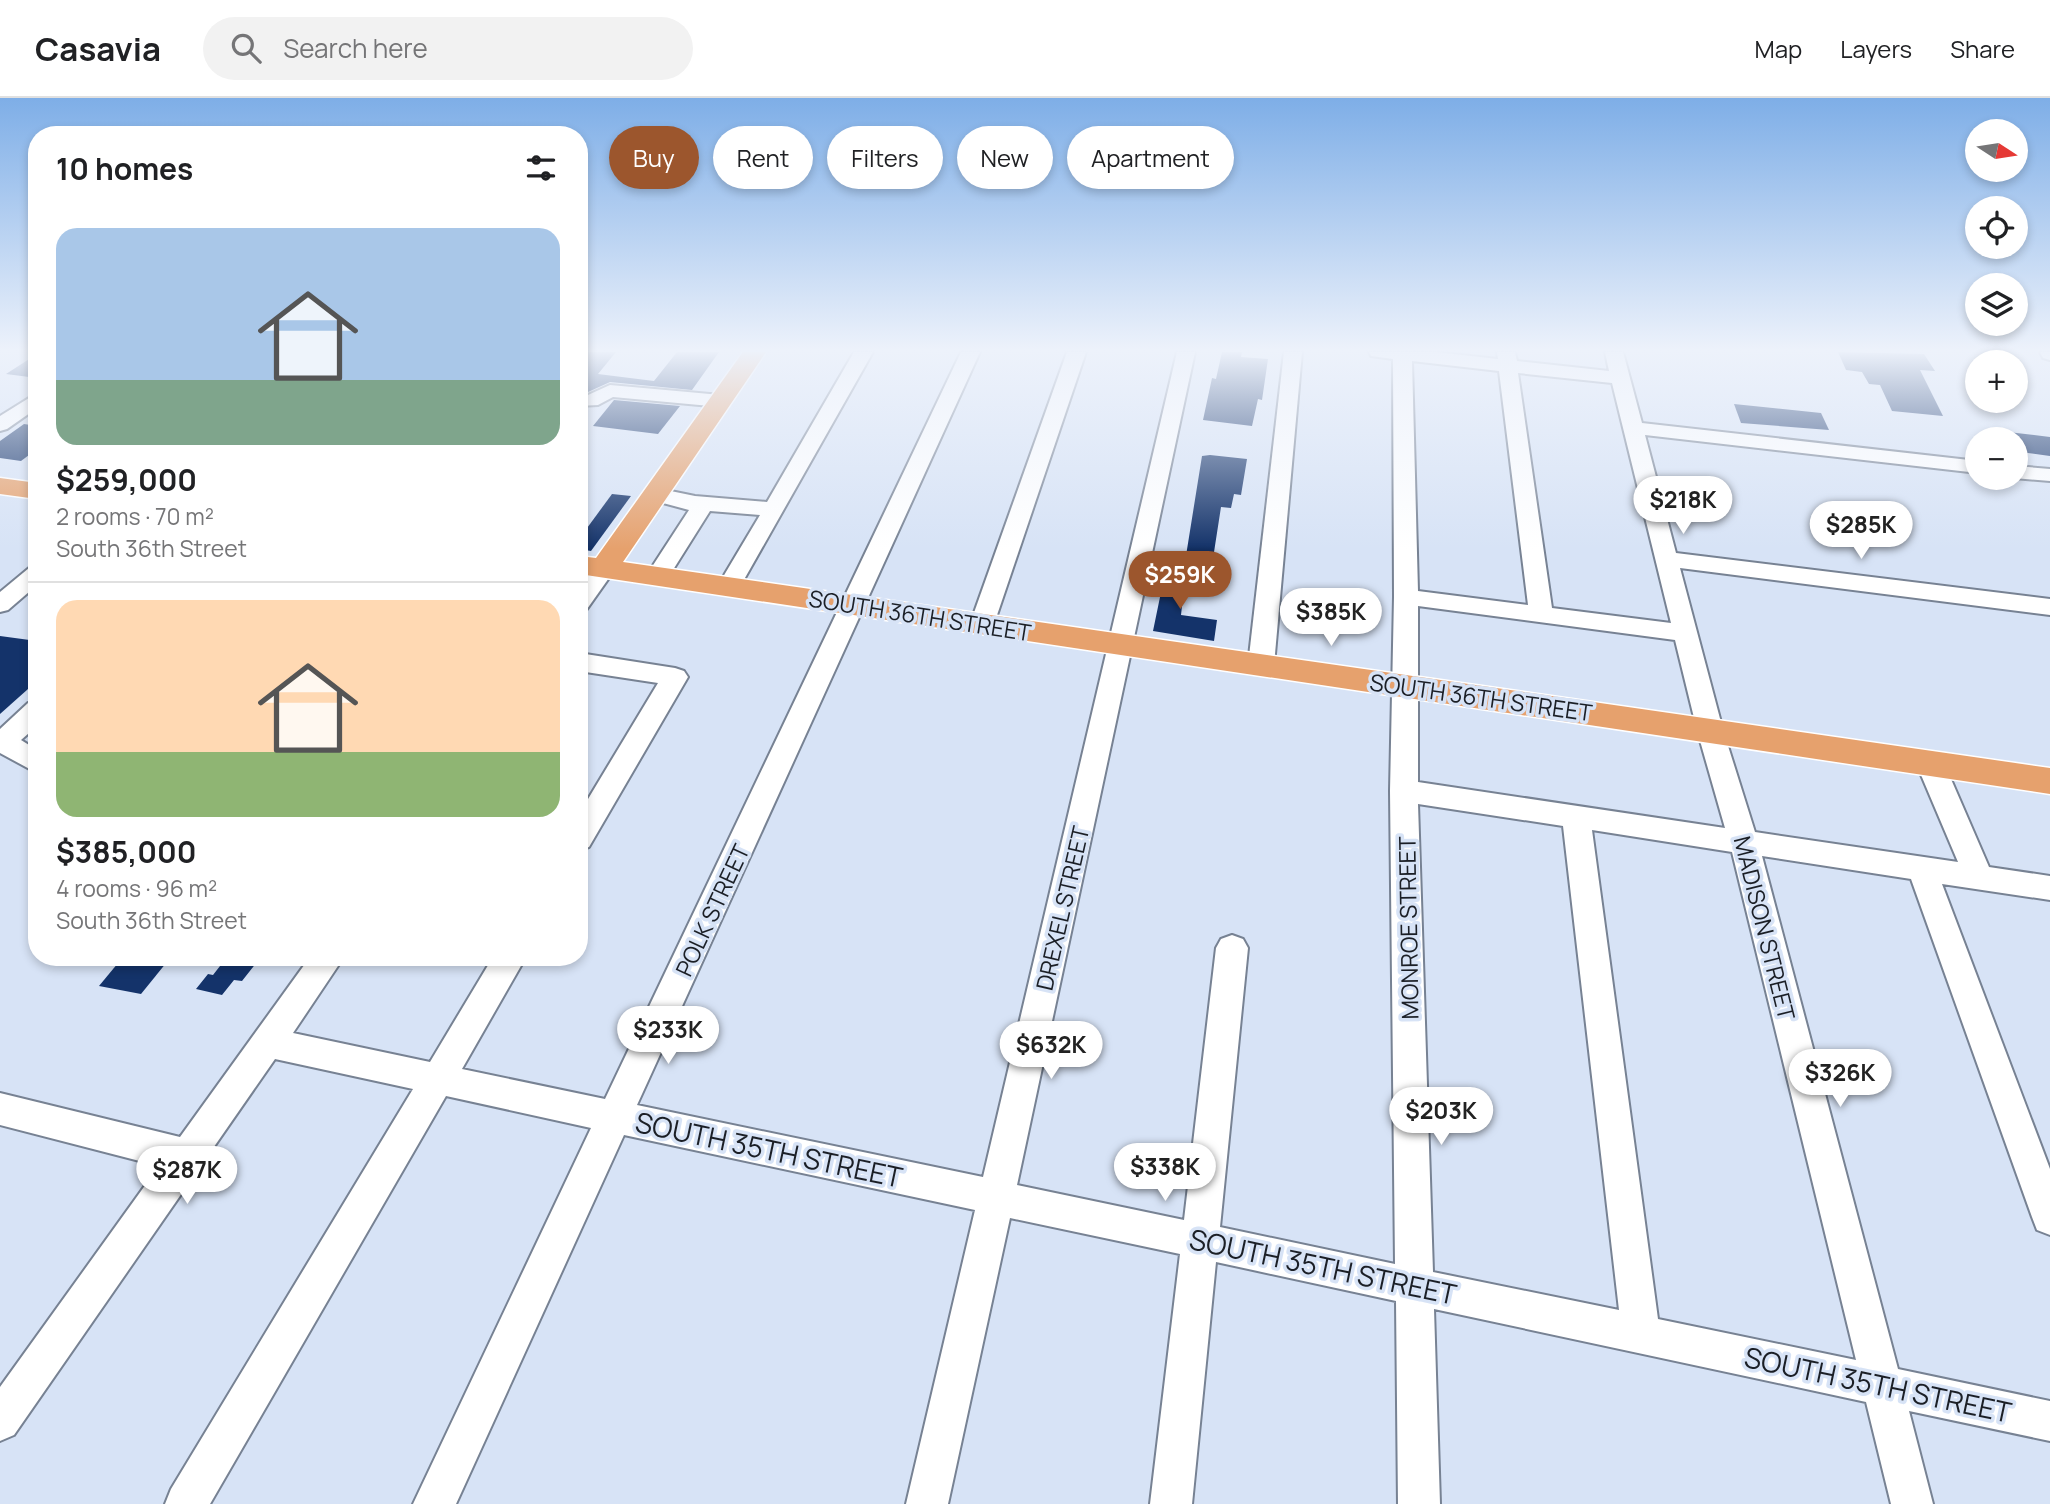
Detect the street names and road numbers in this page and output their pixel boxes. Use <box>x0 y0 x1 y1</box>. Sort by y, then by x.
street label: SOUTH 36TH STREET <box>807 582 1034 648</box>
street label: SOUTH 36TH STREET <box>1368 666 1595 728</box>
street label: DREXEL STREET <box>1028 822 1097 993</box>
street label: MADISON STREET <box>1727 833 1803 1023</box>
street label: MONROE STREET <box>1390 836 1426 1020</box>
street label: POLK STREET <box>667 838 757 981</box>
street label: SOUTH 35TH STREET <box>632 1102 906 1196</box>
street label: SOUTH 35TH STREET <box>1186 1219 1460 1313</box>
street label: SOUTH 35TH STREET <box>1741 1337 2015 1431</box>

